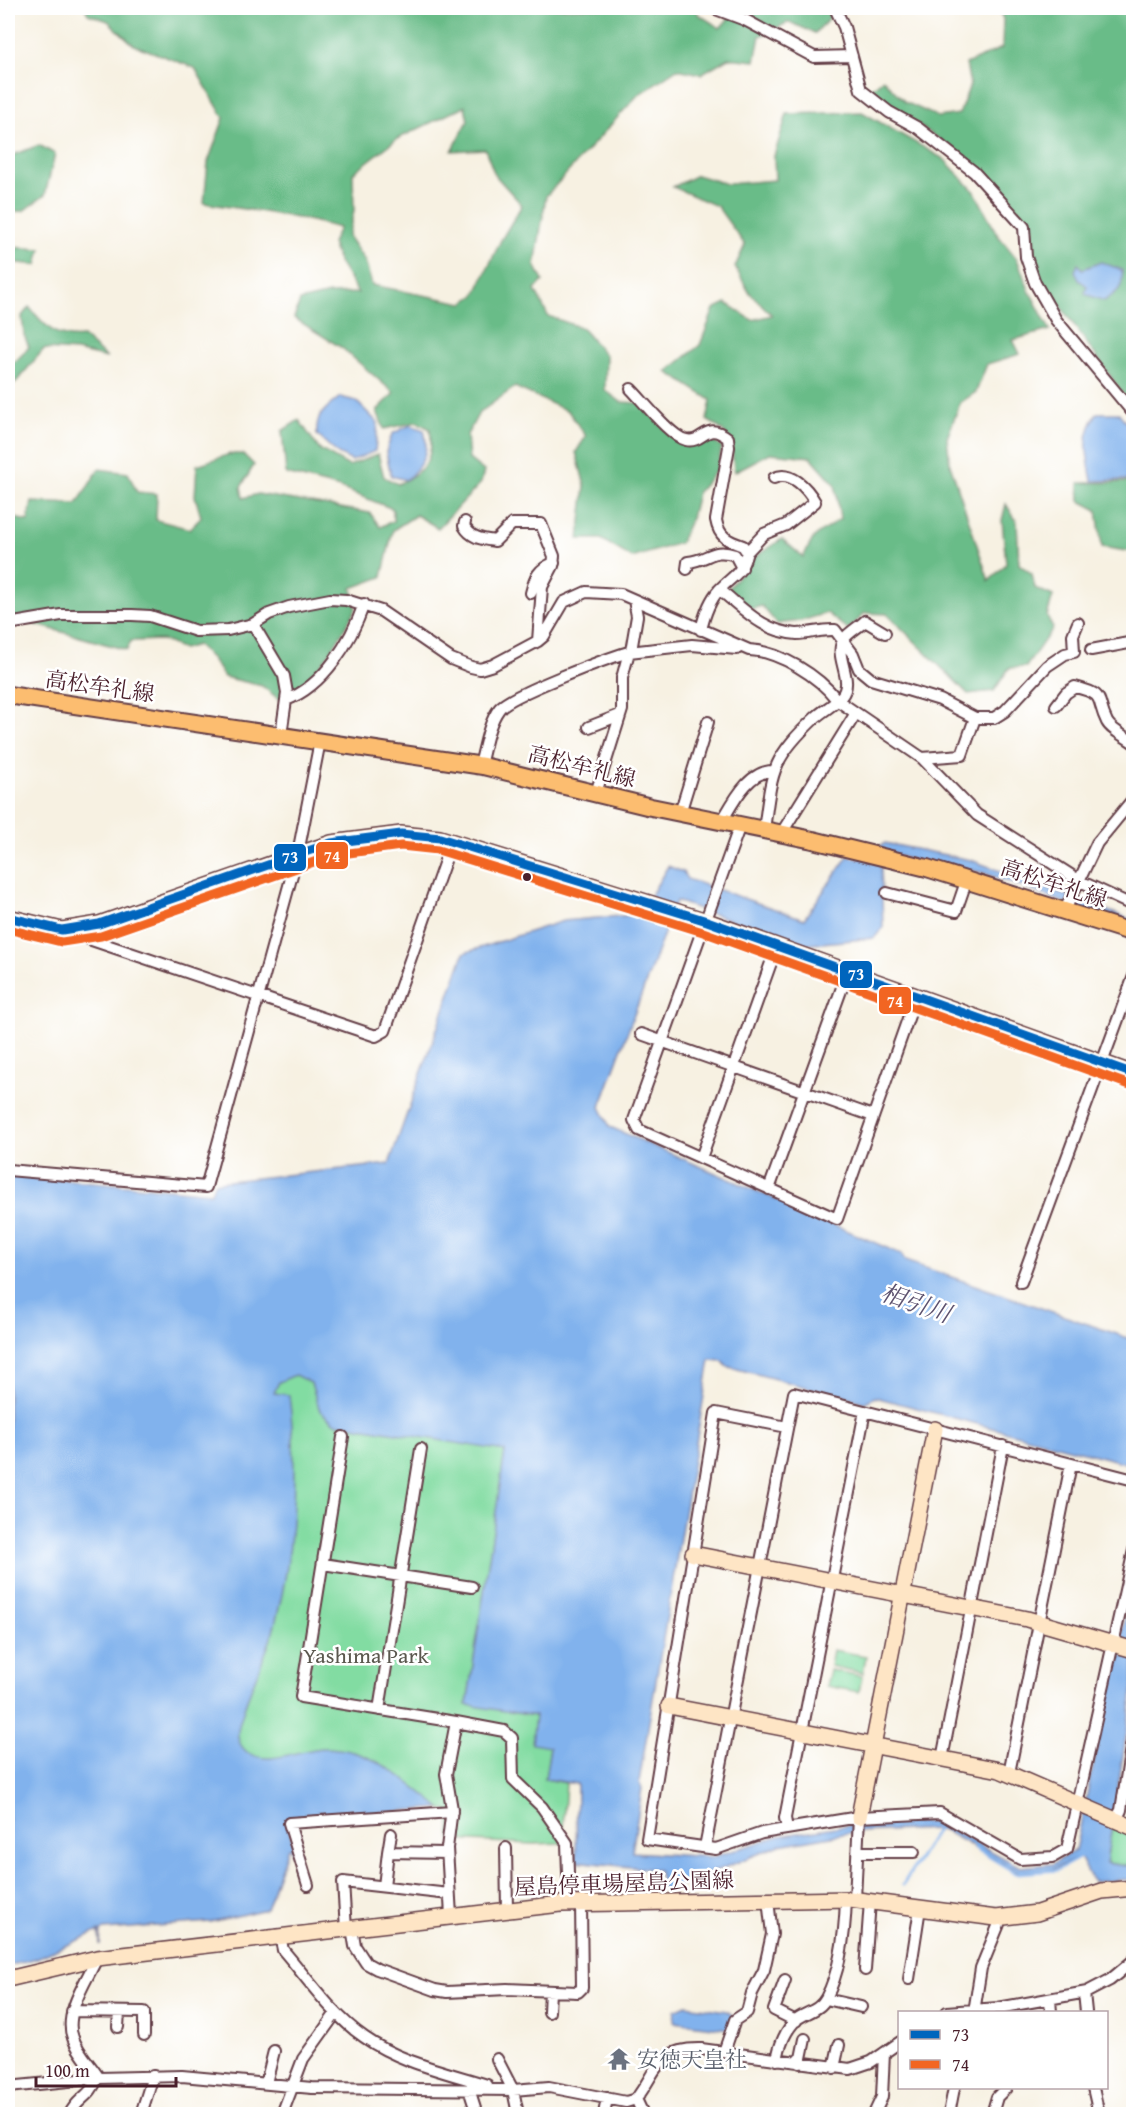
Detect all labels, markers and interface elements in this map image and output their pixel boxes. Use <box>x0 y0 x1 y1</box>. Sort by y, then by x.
street label: 高松牟礼線 <box>43 663 157 709</box>
street label: 高松牟礼線 <box>525 737 639 795</box>
line badge: 74 <box>315 841 349 870</box>
line badge: 73 <box>273 843 307 872</box>
text: 74 <box>324 844 340 868</box>
text: 73 <box>282 845 298 869</box>
street label: 高松牟礼線 <box>997 851 1111 915</box>
unlabelled marker <box>521 871 533 883</box>
line badge: 73 <box>839 960 873 989</box>
text: 73 <box>848 962 864 986</box>
line badge: 74 <box>878 986 912 1015</box>
text: 74 <box>887 989 903 1013</box>
water label: 相引川 <box>876 1275 959 1332</box>
park label: Yashima Park <box>303 1639 429 1671</box>
street label: 屋島停車場屋島公園線 <box>514 1863 734 1903</box>
legend <box>898 2011 1108 2089</box>
text: 73 <box>952 2021 969 2048</box>
place label: 安徳天皇社 <box>637 2043 747 2075</box>
temple icon: 安徳天皇社 <box>606 2046 632 2072</box>
scale bar <box>36 2050 176 2088</box>
text: 74 <box>952 2051 969 2078</box>
text: 100 m <box>45 2057 90 2084</box>

